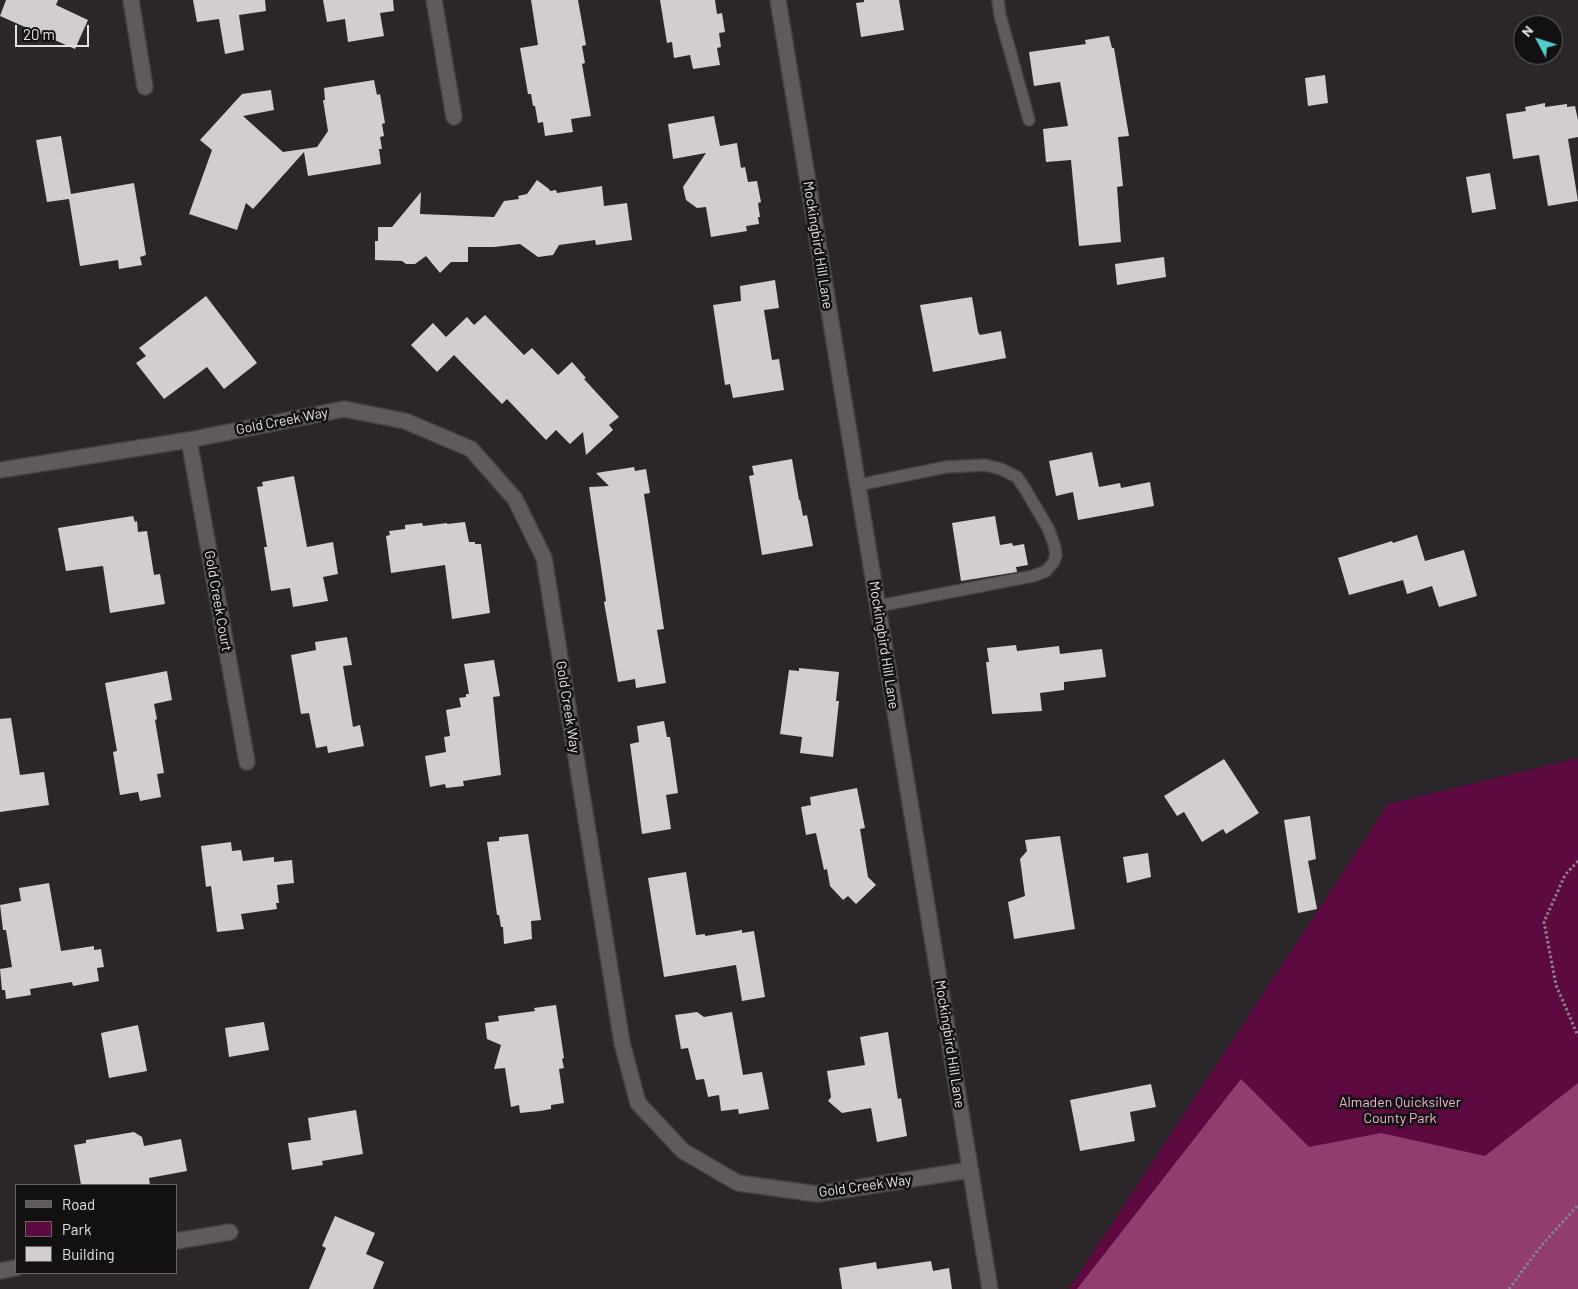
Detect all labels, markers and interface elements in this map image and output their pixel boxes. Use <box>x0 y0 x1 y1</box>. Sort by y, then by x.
scale bar <box>18 15 91 47</box>
north arrow <box>1513 15 1563 65</box>
text: N <box>1517 22 1536 40</box>
text: 20 m <box>23 25 55 43</box>
street label: Mockingbird Hill Lane <box>800 180 836 310</box>
street label: Gold Creek Way <box>235 404 329 438</box>
street label: Gold Creek Court <box>201 549 235 653</box>
street label: Mockingbird Hill Lane <box>866 580 902 710</box>
street label: Gold Creek Way <box>552 660 584 754</box>
street label: Mockingbird Hill Lane <box>932 979 968 1109</box>
park label: Almaden Quicksilver County Park <box>1339 1094 1461 1126</box>
street label: Gold Creek Way <box>818 1171 912 1201</box>
legend <box>15 1184 178 1274</box>
text: Road <box>62 1195 95 1213</box>
text: Park <box>62 1220 91 1238</box>
text: Building <box>62 1245 115 1263</box>

